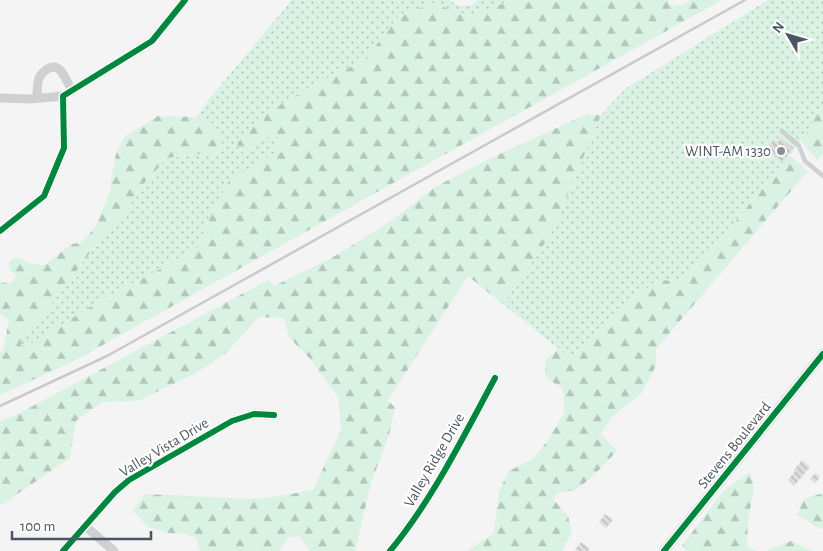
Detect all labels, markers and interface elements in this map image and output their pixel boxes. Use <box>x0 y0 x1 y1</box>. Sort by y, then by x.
north arrow <box>763 10 813 60</box>
text: N <box>770 19 787 36</box>
place label: WINT-AM 1330 <box>685 144 771 159</box>
marker: WINT-AM 1330 <box>775 145 787 157</box>
street label: Stevens Boulevard <box>695 399 774 491</box>
street label: Valley Ridge Drive <box>402 411 467 510</box>
street label: Valley Vista Drive <box>117 415 211 480</box>
scale bar <box>12 508 151 540</box>
text: 100 m <box>20 519 55 534</box>

